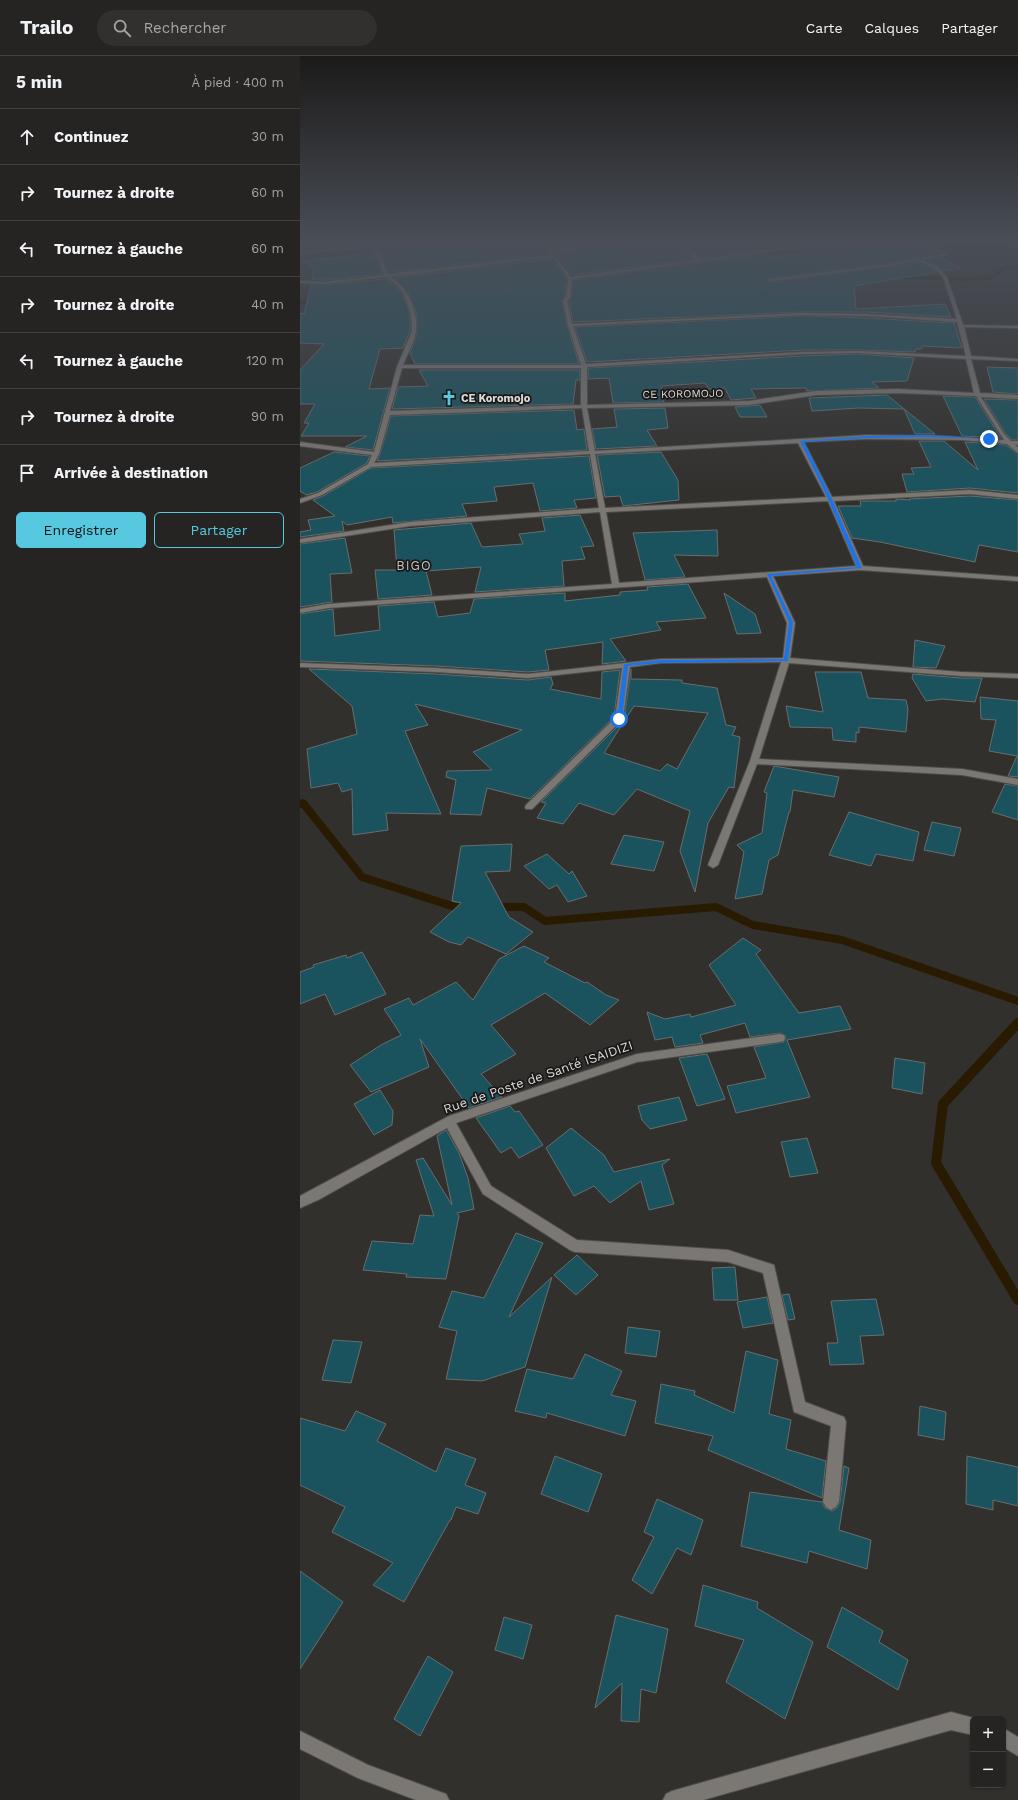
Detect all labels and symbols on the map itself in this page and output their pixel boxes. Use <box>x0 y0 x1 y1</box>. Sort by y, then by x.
street label: CE KOROMOJO <box>642 387 724 401</box>
church icon: CE Koromojo <box>440 389 458 407</box>
place label: CE Koromojo <box>461 392 531 405</box>
route end <box>980 430 998 448</box>
district label: BIGO <box>396 558 432 573</box>
route start <box>610 710 628 728</box>
street label: Rue de Poste de Santé ISAIDIZI <box>441 1037 635 1117</box>

